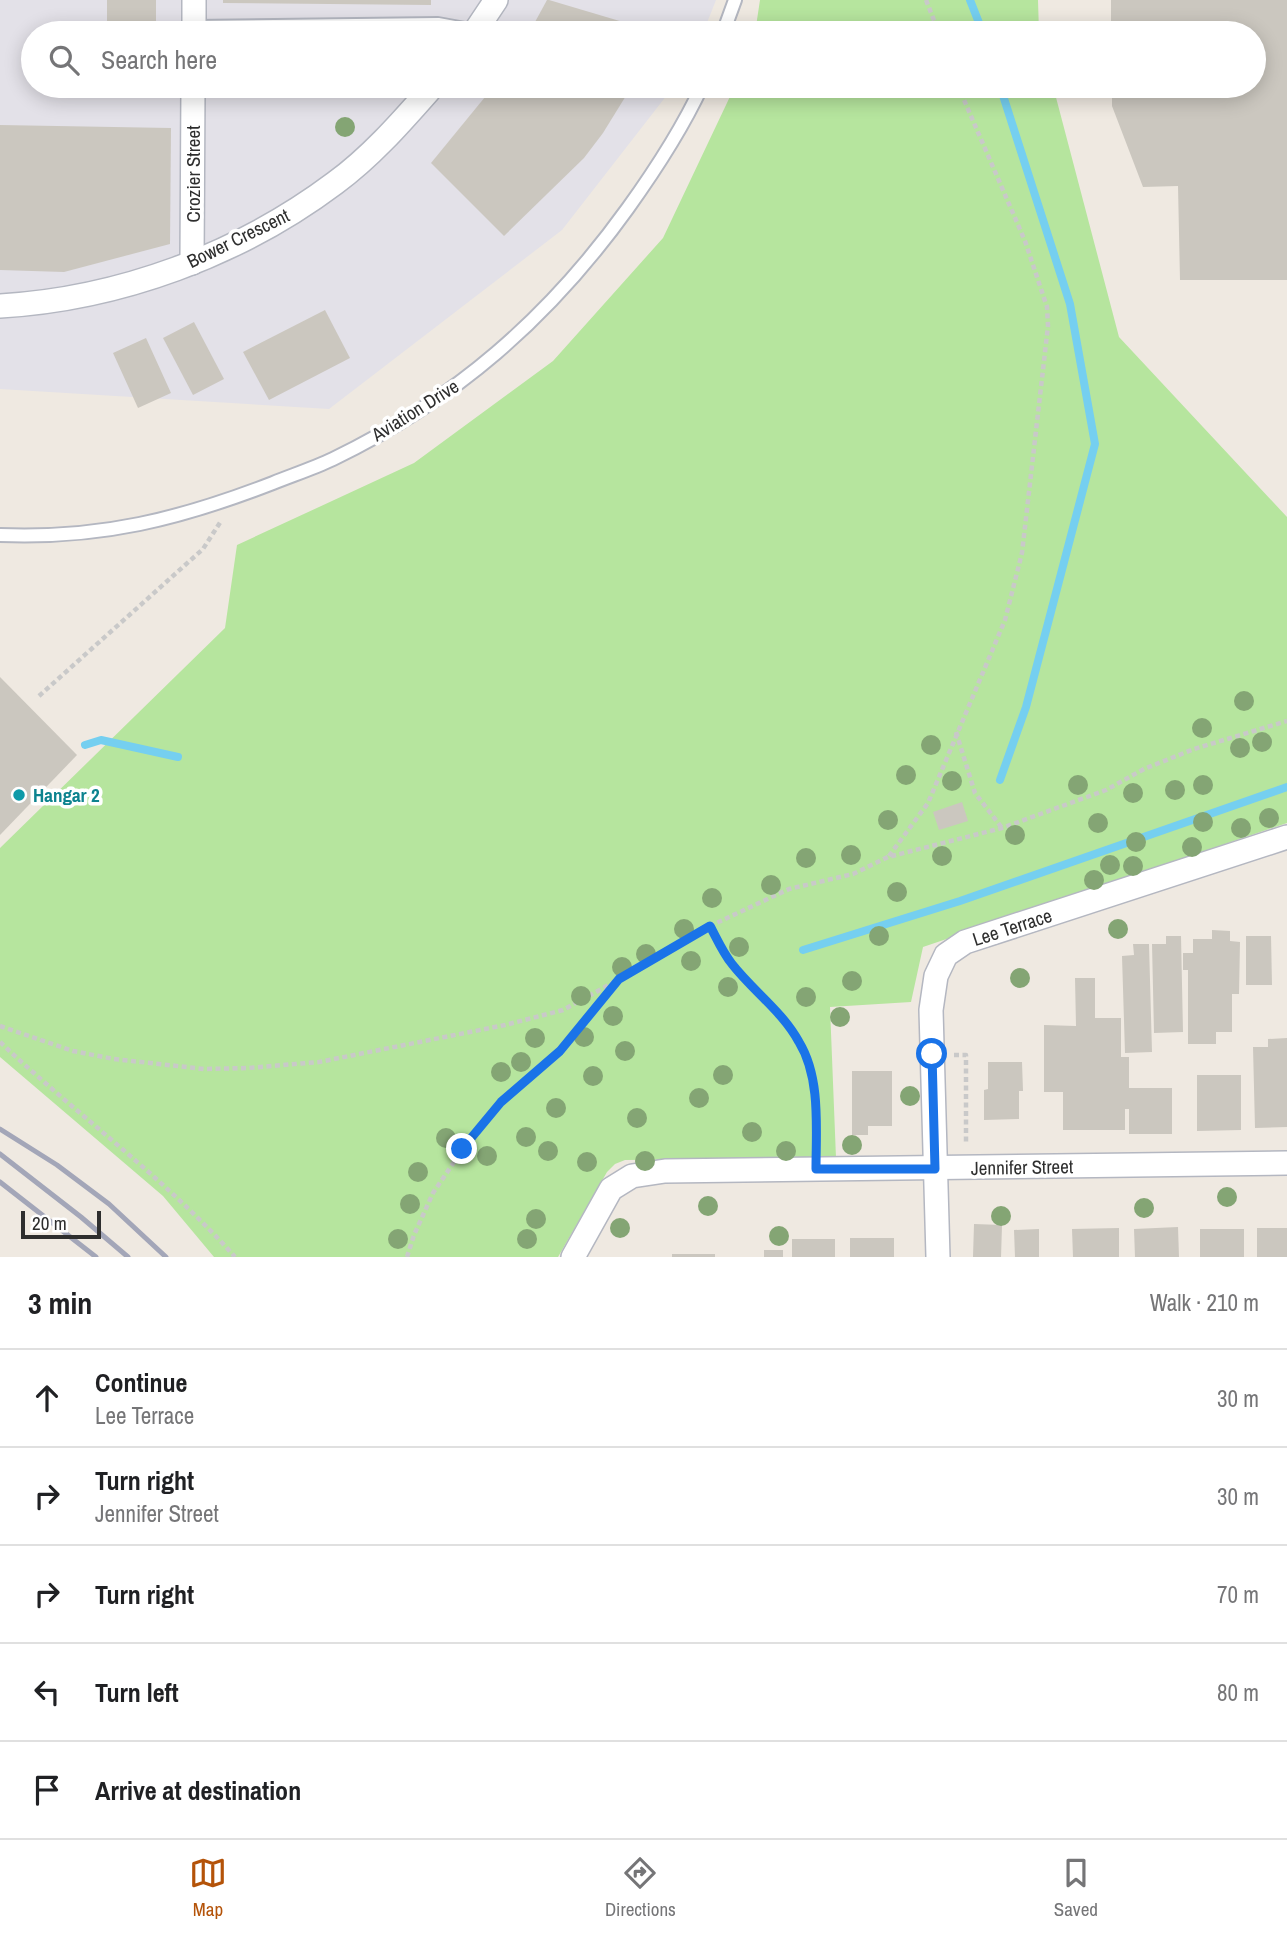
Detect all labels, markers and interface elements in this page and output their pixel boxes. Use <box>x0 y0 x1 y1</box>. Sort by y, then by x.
search box <box>21 21 1266 98</box>
icon: search <box>45 41 83 79</box>
text: Search here <box>101 42 217 77</box>
street label: Crozier Street <box>180 125 206 222</box>
street label: Bower Crescent <box>182 202 294 274</box>
street label: Aviation Drive <box>366 373 464 448</box>
place label: Hangar 2 <box>33 782 100 808</box>
marker: Hangar 2 <box>11 787 27 803</box>
street label: Lee Terrace <box>969 902 1055 952</box>
route start <box>916 1038 947 1069</box>
route end <box>446 1133 477 1164</box>
street label: Jennifer Street <box>971 1153 1074 1181</box>
scale bar <box>21 1208 102 1240</box>
text: 20 m <box>32 1210 67 1236</box>
text: 3 min <box>28 1283 92 1323</box>
text: Walk · 210 m <box>1150 1287 1259 1318</box>
text: Continue <box>95 1365 187 1400</box>
icon: ahead <box>28 1379 66 1417</box>
text: 30 m <box>1217 1383 1259 1414</box>
text: Lee Terrace <box>95 1400 194 1431</box>
text: Turn right <box>95 1463 194 1498</box>
icon: right <box>28 1477 66 1515</box>
text: 30 m <box>1217 1481 1259 1512</box>
text: Jennifer Street <box>95 1498 219 1529</box>
icon: right <box>28 1575 66 1613</box>
text: Turn right <box>95 1577 194 1612</box>
text: 70 m <box>1217 1579 1259 1610</box>
icon: left <box>28 1673 66 1711</box>
text: Turn left <box>95 1675 179 1710</box>
text: 80 m <box>1217 1677 1259 1708</box>
icon: arrive <box>28 1771 66 1809</box>
text: Arrive at destination <box>95 1773 301 1808</box>
tab: Map <box>189 1854 227 1922</box>
tab: Directions <box>605 1854 676 1922</box>
tab: Saved <box>1054 1854 1098 1922</box>

